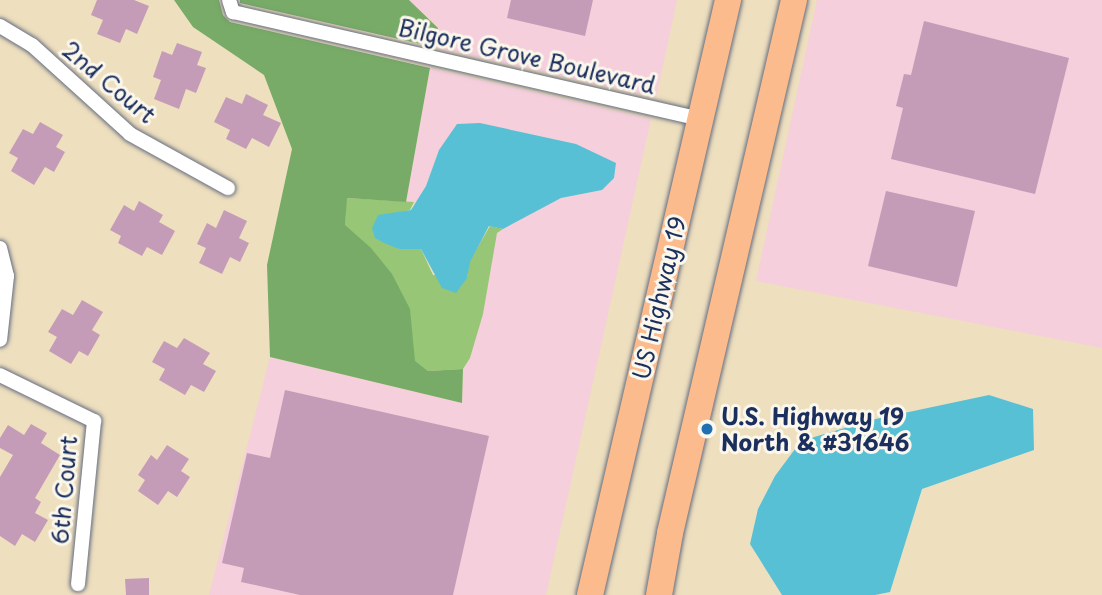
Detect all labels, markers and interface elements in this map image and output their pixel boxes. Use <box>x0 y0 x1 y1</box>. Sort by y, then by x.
street label: Bilgore Grove Boulevard <box>394 13 660 99</box>
street label: 2nd Court <box>56 35 162 129</box>
street label: US Highway 19 <box>627 214 691 382</box>
place label: U.S. Highway 19 North & #31646 <box>721 402 909 456</box>
marker: U.S. Highway 19 North & #31646 <box>699 421 715 437</box>
street label: 6th Court <box>45 434 83 546</box>

